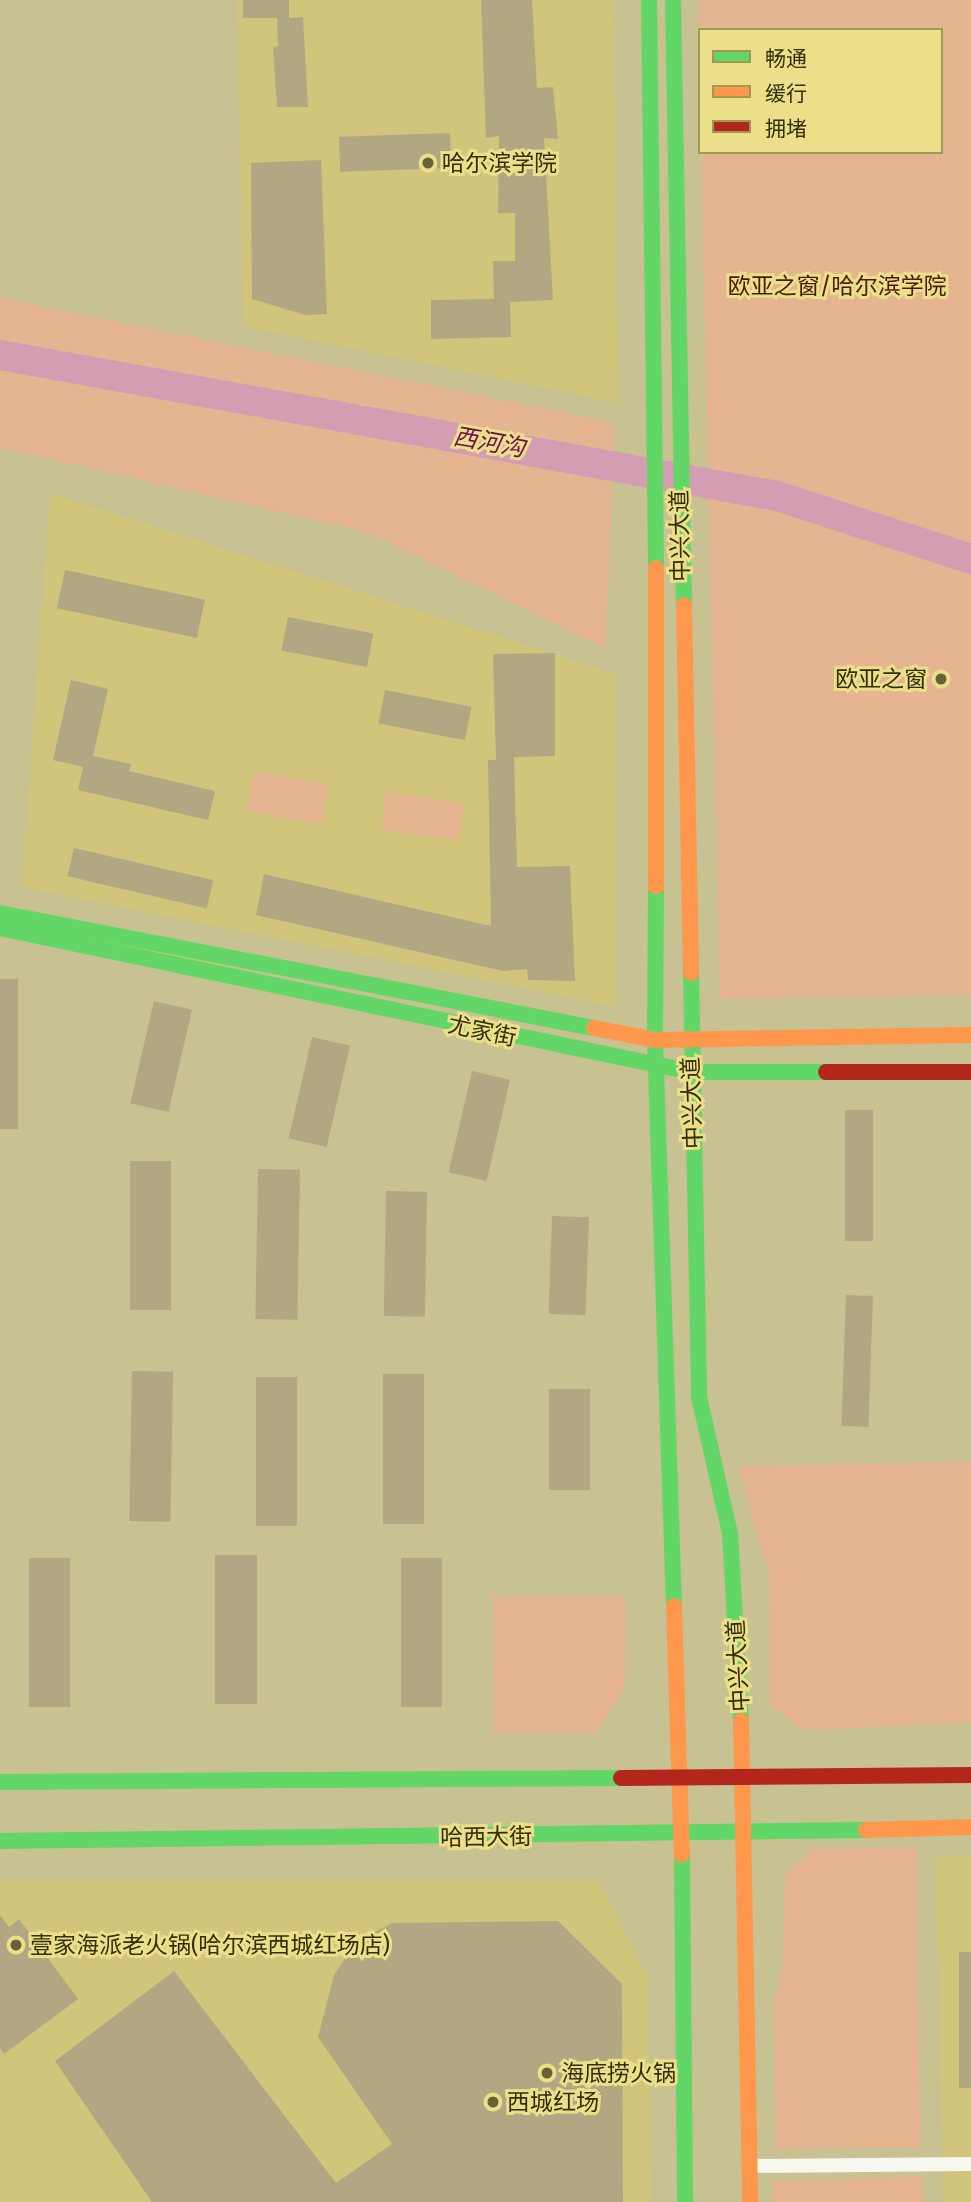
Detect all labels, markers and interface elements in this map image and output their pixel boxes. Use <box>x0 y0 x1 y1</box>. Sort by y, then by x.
legend <box>698 28 943 154</box>
text: 畅通 <box>765 46 807 72</box>
text: 缓行 <box>765 81 807 107</box>
text: 拥堵 <box>765 116 807 142</box>
place label: 哈尔滨学院 <box>442 149 557 177</box>
marker: 哈尔滨学院 <box>420 155 436 171</box>
park label: 欧亚之窗/哈尔滨学院 <box>728 272 946 300</box>
water label: 西河沟 <box>451 423 527 463</box>
street label: 中兴大道 <box>665 490 695 582</box>
place label: 欧亚之窗 <box>835 665 927 693</box>
marker: 欧亚之窗 <box>933 671 949 687</box>
street label: 尤家街 <box>445 1010 519 1052</box>
street label: 中兴大道 <box>677 1057 707 1149</box>
street label: 中兴大道 <box>722 1619 754 1713</box>
street label: 哈西大街 <box>440 1822 532 1852</box>
place label: 壹家海派老火锅(哈尔滨西城红场店) <box>30 1931 390 1959</box>
marker: 壹家海派老火锅(哈尔滨西城红场店) <box>8 1937 24 1953</box>
place label: 海底捞火锅 <box>561 2059 676 2087</box>
marker: 海底捞火锅 <box>539 2065 555 2081</box>
place label: 西城红场 <box>507 2088 599 2116</box>
marker: 西城红场 <box>485 2094 501 2110</box>

